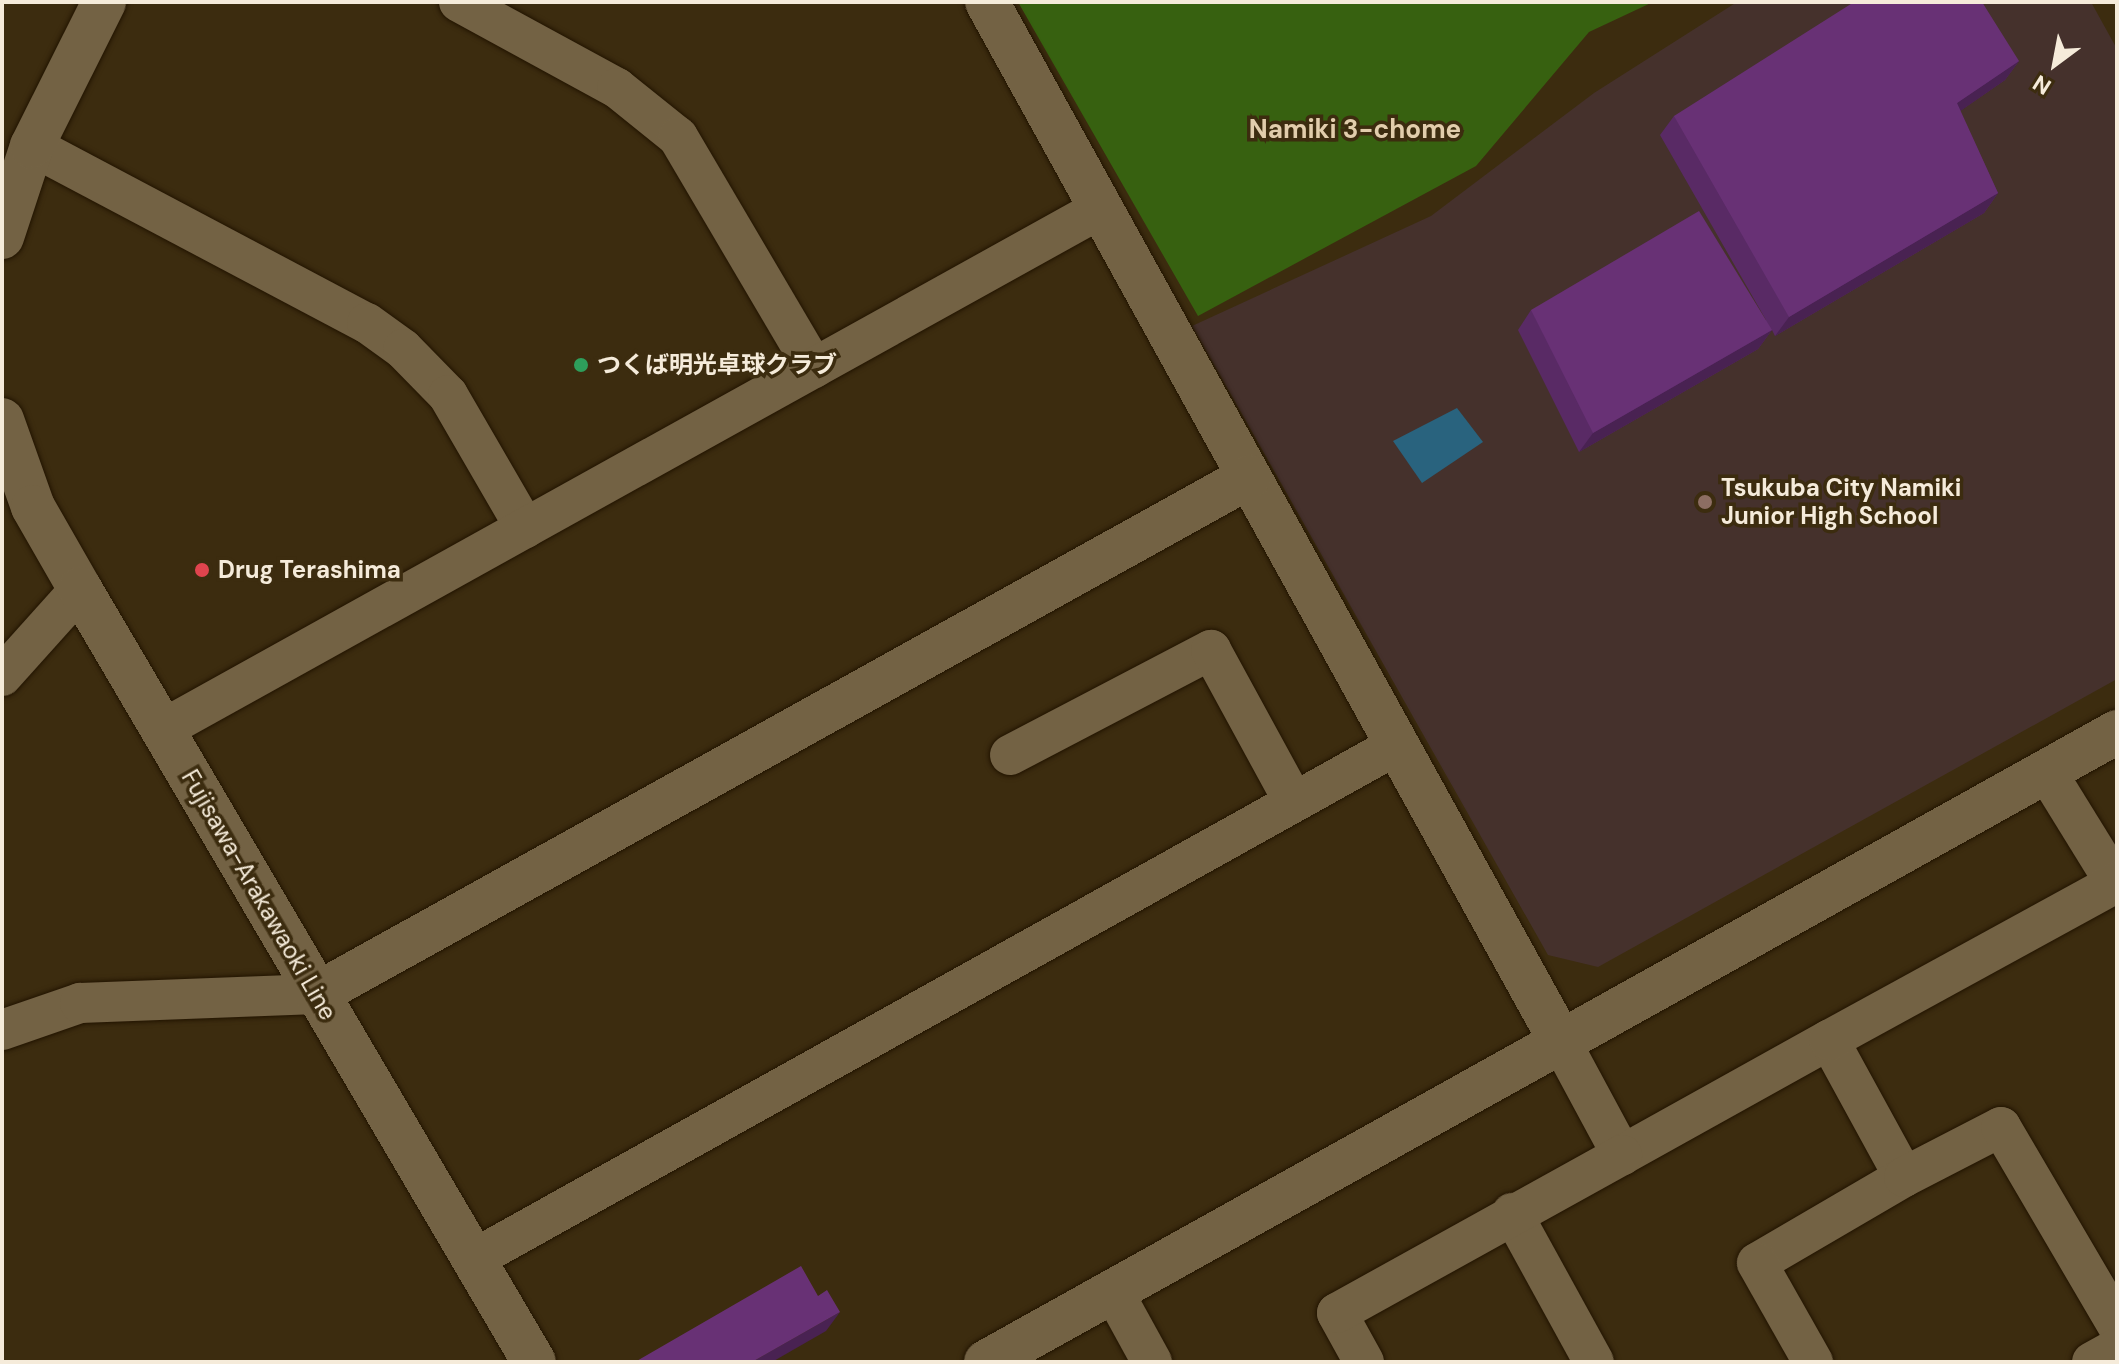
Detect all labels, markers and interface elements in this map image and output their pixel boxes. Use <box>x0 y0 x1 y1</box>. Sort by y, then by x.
north arrow <box>2015 24 2095 104</box>
text: N <box>2028 68 2057 101</box>
district label: Namiki 3-chome <box>1249 114 1461 146</box>
place label: つくば明光卓球クラブ <box>597 351 837 379</box>
marker: つくば明光卓球クラブ <box>572 356 590 374</box>
place label: Tsukuba City Namiki Junior High School <box>1721 474 1961 530</box>
marker: Tsukuba City Namiki Junior High School <box>1696 493 1714 511</box>
place label: Drug Terashima <box>218 556 401 584</box>
marker: Drug Terashima <box>193 561 211 579</box>
street label: Fujisawa-Arakawaoki Line <box>175 765 343 1025</box>

